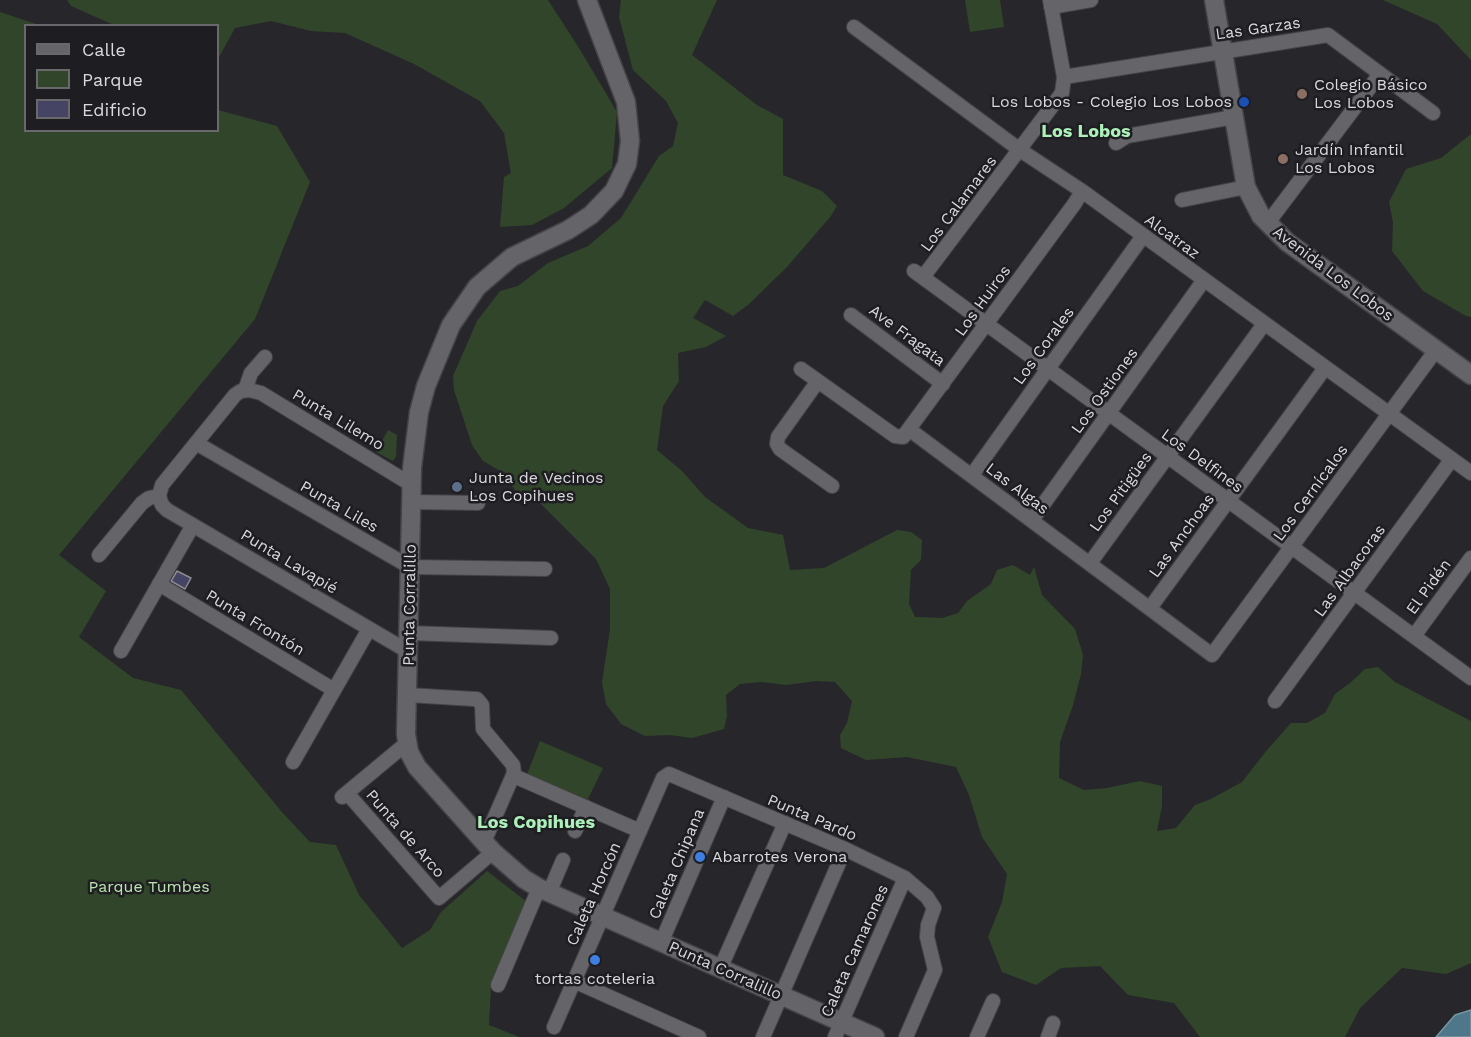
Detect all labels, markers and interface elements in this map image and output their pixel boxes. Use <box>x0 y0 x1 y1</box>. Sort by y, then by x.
street label: Las Garzas <box>1214 14 1302 44</box>
legend <box>24 24 219 132</box>
text: Calle <box>82 39 126 60</box>
text: Parque <box>82 69 143 90</box>
place label: Colegio Básico Los Lobos <box>1314 75 1427 113</box>
marker: Colegio Básico Los Lobos <box>1295 87 1309 101</box>
place label: Los Lobos - Colegio Los Lobos <box>991 92 1232 112</box>
marker: Los Lobos - Colegio Los Lobos <box>1237 95 1251 109</box>
text: Edificio <box>82 99 147 120</box>
district label: Los Lobos <box>1041 121 1131 143</box>
place label: Jardín Infantil Los Lobos <box>1295 140 1404 178</box>
street label: Los Calamares <box>917 152 1001 256</box>
marker: Jardín Infantil Los Lobos <box>1276 152 1290 166</box>
street label: Alcatraz <box>1141 210 1203 264</box>
street label: Avenida Los Lobos <box>1269 222 1397 326</box>
street label: Los Huiros <box>951 262 1015 340</box>
street label: Ave Fragata <box>865 301 949 371</box>
street label: Los Corales <box>1009 303 1079 389</box>
street label: Los Ostiones <box>1067 344 1143 438</box>
street label: Punta Lilemo <box>289 385 387 455</box>
street label: Los Delfines <box>1157 425 1247 497</box>
street label: Los Cernícalos <box>1270 441 1352 545</box>
street label: Los Pitigües <box>1086 448 1156 536</box>
street label: Las Algas <box>982 459 1052 519</box>
place label: Junta de Vecinos Los Copihues <box>469 468 604 506</box>
street label: Punta Liles <box>297 477 381 537</box>
marker: Junta de Vecinos Los Copihues <box>450 480 464 494</box>
street label: Las Anchoas <box>1145 490 1219 582</box>
street label: Las Albacoras <box>1310 521 1390 621</box>
street label: Punta Lavapié <box>237 526 341 598</box>
street label: Punta Corralillo <box>399 544 421 666</box>
street label: El Pidén <box>1402 556 1456 618</box>
street label: Punta Frontón <box>202 586 308 660</box>
street label: Punta de Arco <box>361 786 449 882</box>
street label: Punta Pardo <box>764 791 860 845</box>
street label: Caleta Chipana <box>645 806 709 922</box>
district label: Los Copihues <box>477 812 595 834</box>
street label: Caleta Horcón <box>563 839 625 949</box>
place label: Abarrotes Verona <box>712 847 847 867</box>
marker: Abarrotes Verona <box>693 850 707 864</box>
park label: Parque Tumbes <box>88 877 210 897</box>
street label: Caleta Camarones <box>817 882 893 1020</box>
street label: Punta Corralillo <box>666 937 784 1005</box>
marker: tortas coteleria <box>588 953 602 967</box>
place label: tortas coteleria <box>535 969 655 989</box>

